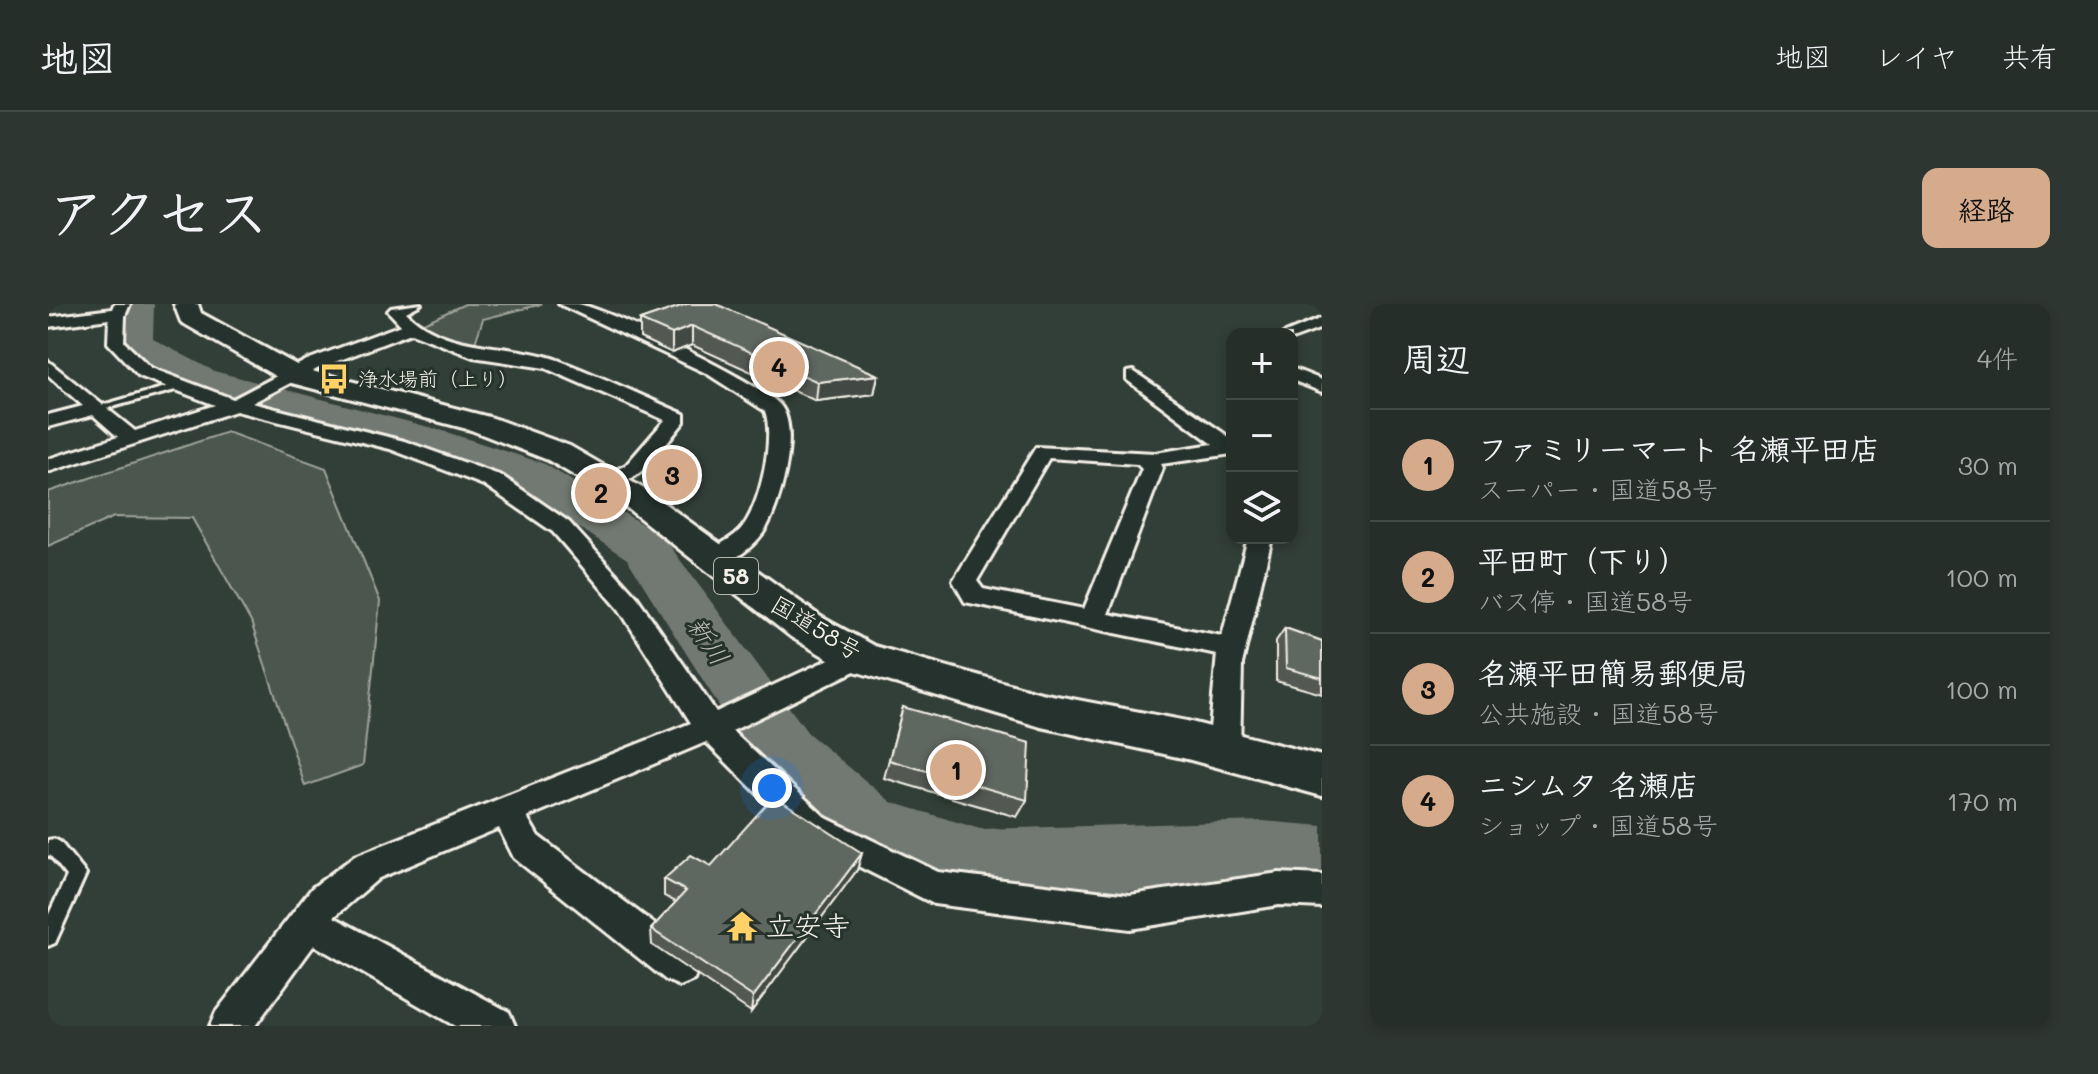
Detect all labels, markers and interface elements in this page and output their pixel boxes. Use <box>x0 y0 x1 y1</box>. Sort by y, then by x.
text: 地図 <box>40 32 116 82</box>
text: 地図 <box>1775 38 1831 74</box>
text: レイヤ <box>1875 38 1958 74</box>
text: 共有 <box>2002 38 2058 74</box>
button: 経路 <box>1922 168 2050 248</box>
text: アクセス <box>48 174 269 247</box>
map controls <box>1226 328 1298 544</box>
button: + <box>1226 328 1298 400</box>
text: 周辺 <box>1402 335 1470 380</box>
pin: 4 <box>753 337 805 397</box>
text: 4件 <box>1977 341 2018 375</box>
bus stop icon: 浄水場前（上り） <box>317 362 351 396</box>
place label: 浄水場前（上り） <box>358 365 518 391</box>
button: − <box>1226 400 1298 472</box>
text: ファミリーマート 名瀬平田店 <box>1478 428 1880 468</box>
pin: 3 <box>646 445 698 505</box>
text: 1 <box>1422 448 1434 482</box>
text: 30 m <box>1958 448 2018 482</box>
pin: 2 <box>575 463 627 523</box>
button: layers <box>1226 472 1298 544</box>
text: スーパー · 国道58号 <box>1478 472 1718 506</box>
text: 平田町（下り） <box>1478 540 1688 580</box>
road number: 58 <box>714 558 758 594</box>
text: 2 <box>1421 560 1435 594</box>
text: 100 m <box>1945 560 2018 594</box>
text: バス停 · 国道58号 <box>1478 584 1693 618</box>
street label: 国道58号 <box>766 588 868 666</box>
water label: 新川 <box>680 609 737 672</box>
text: 名瀬平田簡易郵便局 <box>1478 652 1748 692</box>
text: 3 <box>1420 672 1436 706</box>
text: 100 m <box>1945 672 2018 706</box>
text: 公共施設 · 国道58号 <box>1478 696 1719 730</box>
pin: 1 <box>930 740 982 800</box>
text: ニシムタ 名瀬店 <box>1478 764 1699 804</box>
your location <box>752 768 792 808</box>
text: 4 <box>1420 784 1436 818</box>
text: 170 m <box>1947 784 2018 818</box>
text: ショップ · 国道58号 <box>1478 808 1718 842</box>
place label: 立安寺 <box>766 907 850 943</box>
temple icon: 立安寺 <box>725 909 759 943</box>

